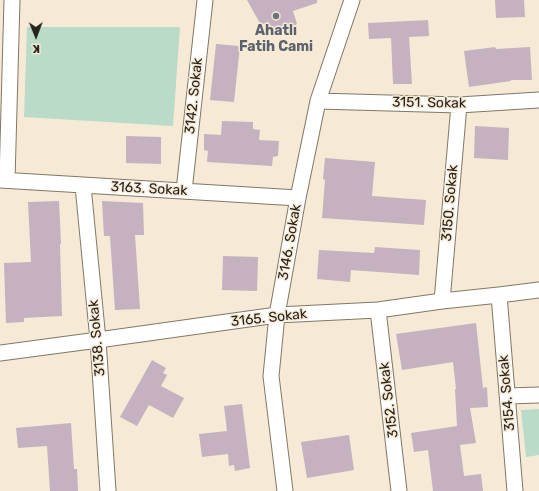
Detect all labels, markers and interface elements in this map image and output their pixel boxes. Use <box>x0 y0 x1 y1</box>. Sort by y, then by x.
marker: Ahatlı Fatih Cami <box>271 11 281 21</box>
north arrow <box>16 16 56 56</box>
place label: Ahatlı Fatih Cami <box>239 23 313 56</box>
text: K <box>32 42 40 55</box>
street label: 3142. Sokak <box>182 57 206 135</box>
street label: 3151. Sokak <box>392 94 466 112</box>
street label: 3150. Sokak <box>438 164 462 242</box>
street label: 3163. Sokak <box>110 179 188 199</box>
street label: 3146. Sokak <box>275 203 305 281</box>
street label: 3138. Sokak <box>85 299 109 377</box>
street label: 3165. Sokak <box>230 306 308 330</box>
street label: 3154. Sokak <box>495 354 519 432</box>
street label: 3152. Sokak <box>376 361 402 439</box>

